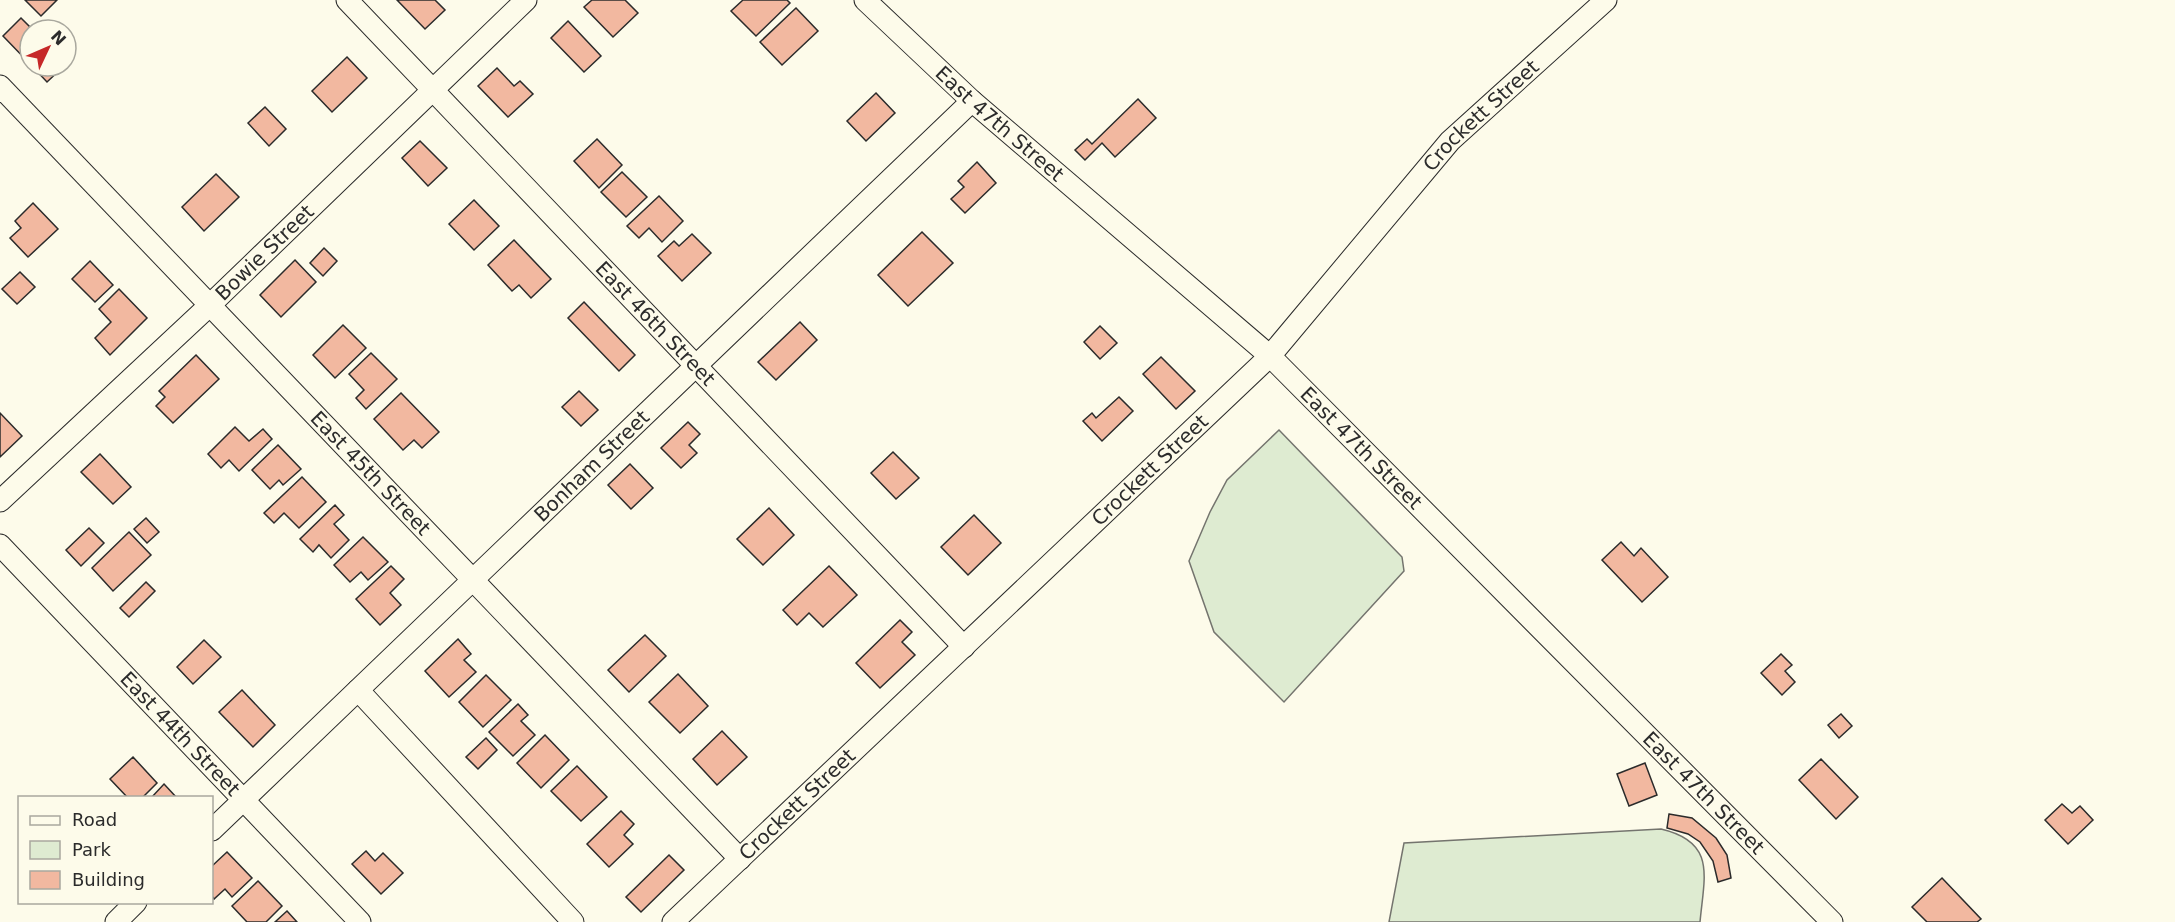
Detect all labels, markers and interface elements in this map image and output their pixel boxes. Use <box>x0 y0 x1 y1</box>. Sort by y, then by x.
north arrow <box>18 18 78 78</box>
text: N <box>47 27 70 49</box>
street label: Crockett Street <box>1418 55 1544 176</box>
street label: East 47th Street <box>931 61 1069 186</box>
street label: Bowie Street <box>210 199 319 305</box>
street label: East 46th Street <box>591 256 720 391</box>
street label: East 47th Street <box>1296 382 1427 514</box>
street label: Bonham Street <box>529 405 654 527</box>
street label: East 45th Street <box>306 406 436 540</box>
street label: Crockett Street <box>1087 409 1213 531</box>
street label: East 44th Street <box>115 667 245 801</box>
street label: East 47th Street <box>1638 727 1770 859</box>
street label: Crockett Street <box>734 744 860 865</box>
legend <box>18 796 213 904</box>
text: Road <box>72 809 117 830</box>
text: Park <box>72 839 111 860</box>
text: Building <box>72 869 145 890</box>

